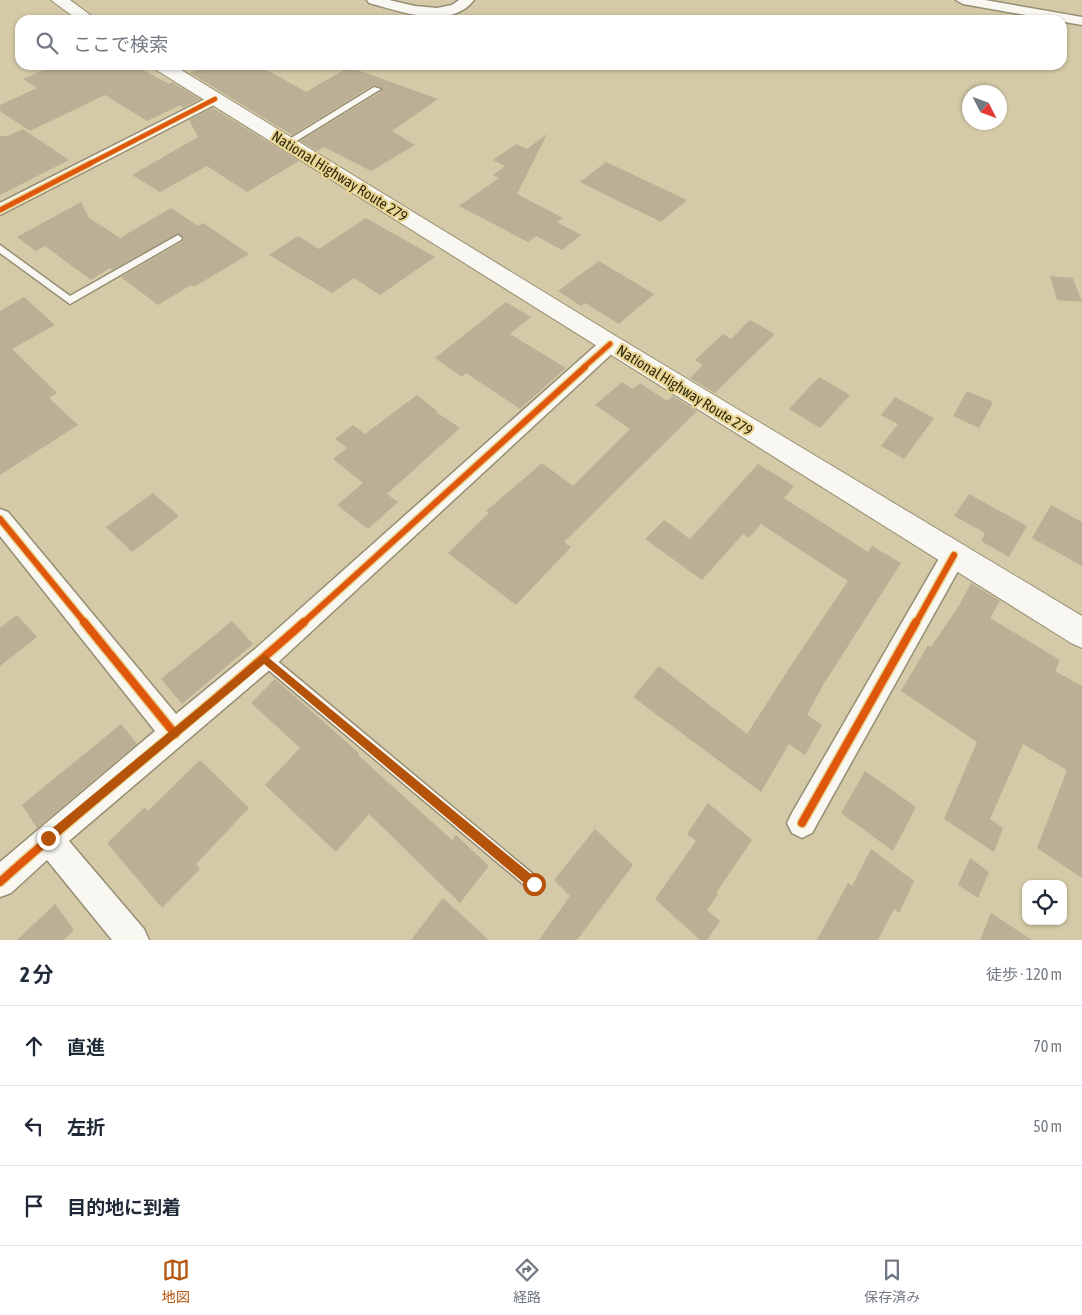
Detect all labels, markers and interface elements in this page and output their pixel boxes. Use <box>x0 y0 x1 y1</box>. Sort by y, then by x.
search box <box>15 15 1067 70</box>
icon: search <box>33 29 61 57</box>
text: ここで検索 <box>73 33 168 55</box>
north arrow <box>962 85 1007 130</box>
street label: National Highway Route 279 <box>269 127 411 225</box>
street label: National Highway Route 279 <box>614 341 756 439</box>
route end <box>37 827 60 850</box>
route start <box>523 873 546 896</box>
map controls <box>1022 880 1067 925</box>
button: locate <box>1022 880 1067 925</box>
text: 2 分 <box>20 962 54 986</box>
text: 徒歩 · 120 m <box>986 965 1062 983</box>
icon: ahead <box>20 1032 48 1060</box>
text: 直進 <box>67 1036 105 1058</box>
text: 70 m <box>1033 1037 1062 1055</box>
icon: left <box>20 1112 48 1140</box>
text: 左折 <box>67 1116 105 1138</box>
text: 50 m <box>1033 1117 1062 1135</box>
icon: arrive <box>20 1192 48 1220</box>
text: 目的地に到着 <box>67 1196 181 1218</box>
tab: 地図 <box>162 1256 190 1306</box>
tab: 経路 <box>513 1256 541 1306</box>
tab: 保存済み <box>864 1256 920 1306</box>

